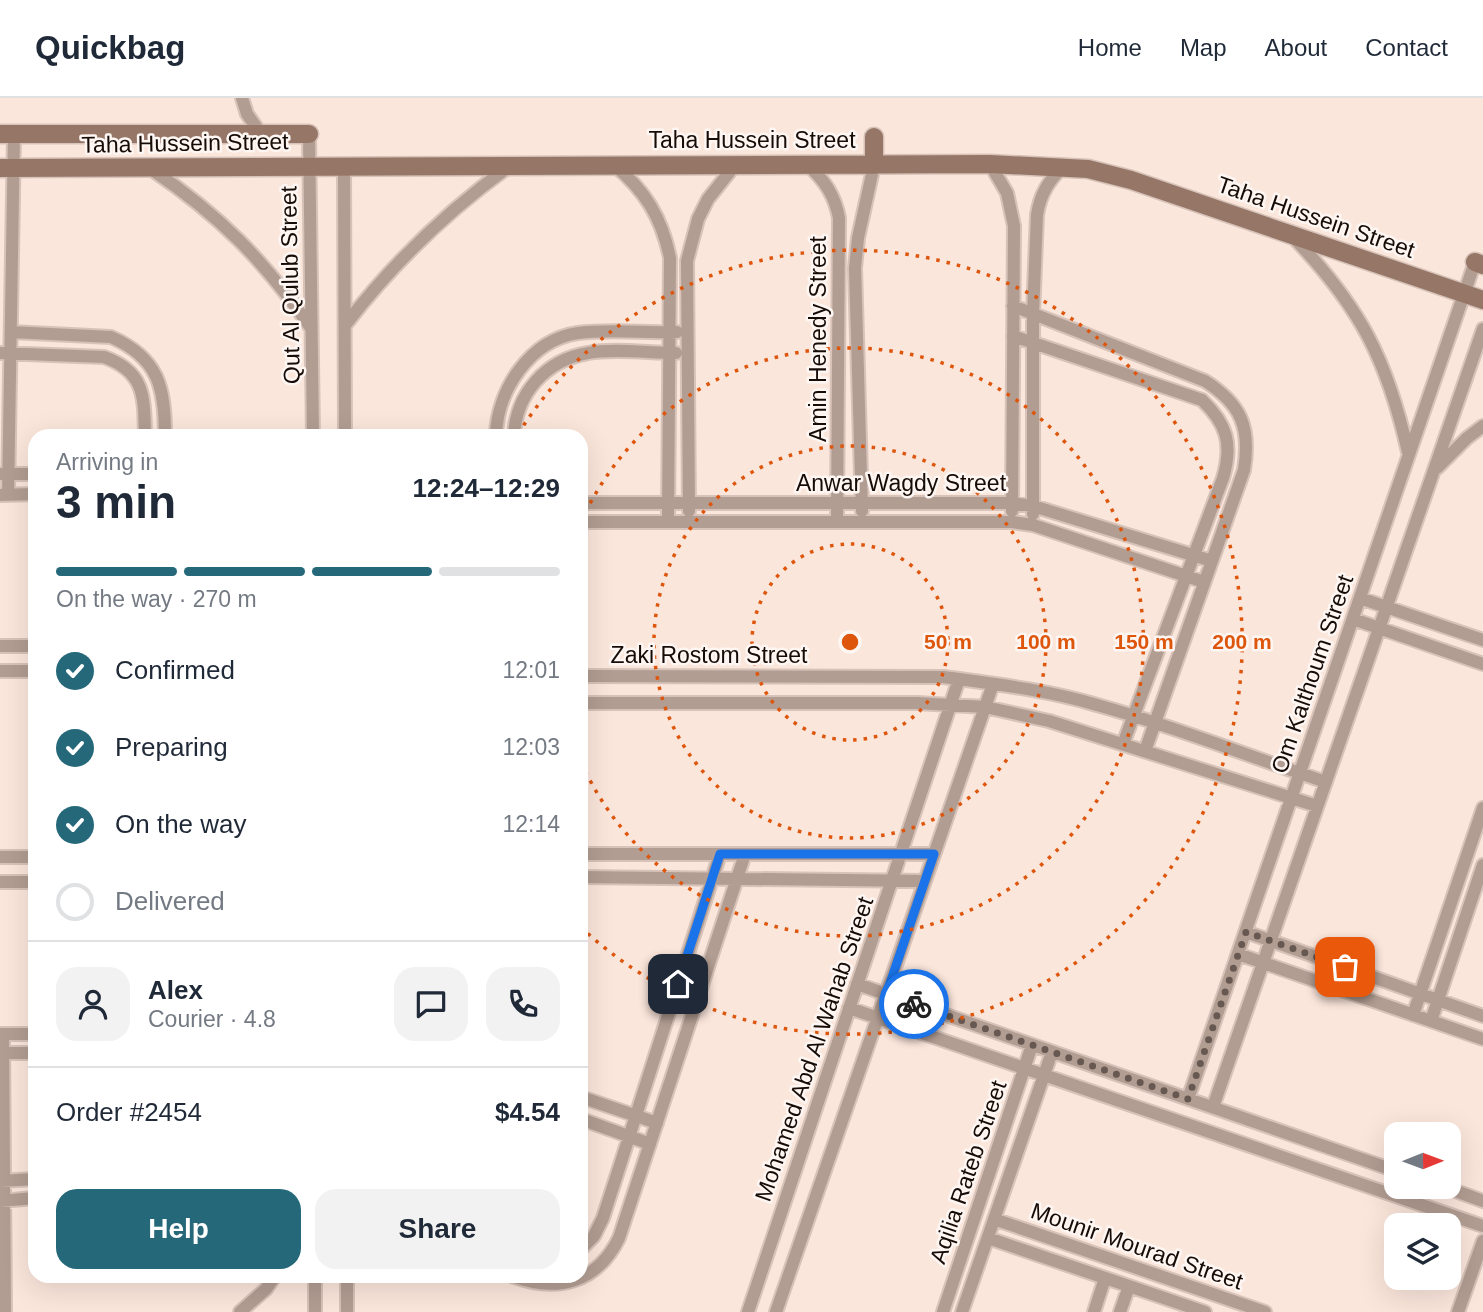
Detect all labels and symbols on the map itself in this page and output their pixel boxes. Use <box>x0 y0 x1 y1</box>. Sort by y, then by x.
street label: Taha Hussein Street <box>648 127 856 153</box>
street label: Taha Hussein Street <box>81 128 289 158</box>
street label: Taha Hussein Street <box>1214 171 1419 263</box>
street label: Qut Al Qulub Street <box>275 185 305 384</box>
street label: Amin Henedy Street <box>805 235 831 442</box>
street label: Anwar Wagdy Street <box>796 470 1007 496</box>
street label: Om Kalthoum Street <box>1266 571 1358 777</box>
centre of rings <box>838 630 862 654</box>
text: 50 m <box>924 630 972 653</box>
text: 100 m <box>1016 630 1076 653</box>
text: 150 m <box>1114 630 1174 653</box>
text: 200 m <box>1212 630 1272 653</box>
street label: Zaki Rostom Street <box>611 642 808 668</box>
street label: Mohamed Abd Al Wahab Street <box>750 893 879 1205</box>
pin <box>1315 937 1375 997</box>
pin <box>648 954 708 1014</box>
courier <box>879 969 949 1039</box>
street label: Aqilia Rateb Street <box>924 1077 1012 1267</box>
north arrow <box>1384 1122 1461 1199</box>
street label: Mounir Mourad Street <box>1028 1197 1247 1295</box>

